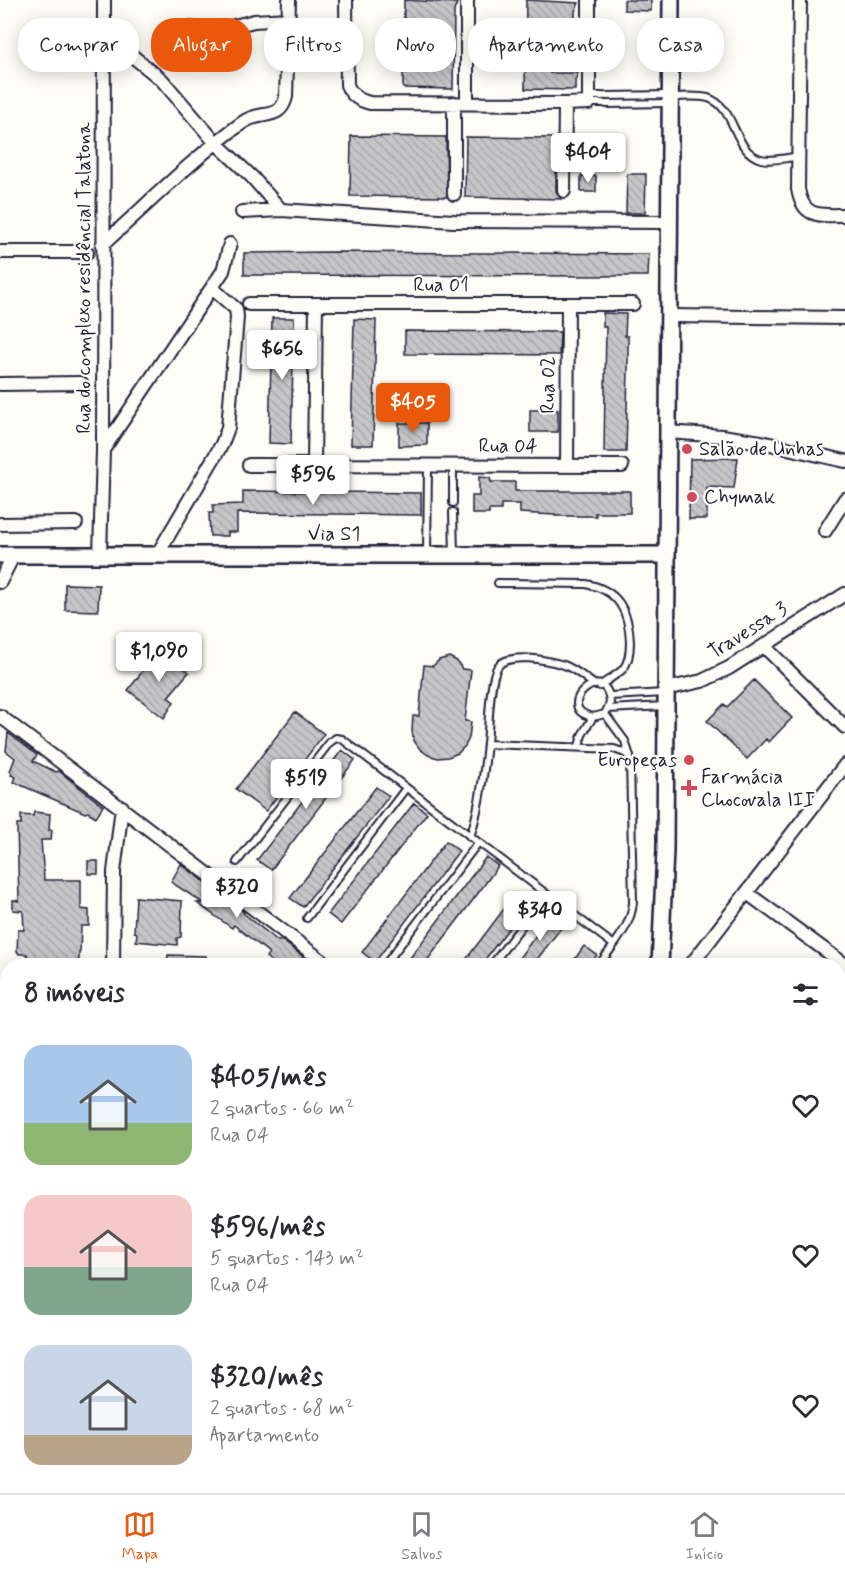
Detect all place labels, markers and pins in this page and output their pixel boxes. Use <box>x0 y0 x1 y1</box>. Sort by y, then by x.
pin: $404 <box>552 133 624 184</box>
pin: $656 <box>246 330 318 381</box>
pin: $405 <box>377 383 449 434</box>
place label: Salão de Unhas <box>699 436 824 463</box>
marker: Salão de Unhas <box>680 442 694 456</box>
pin: $596 <box>277 455 349 506</box>
place label: Chymak <box>704 484 775 511</box>
marker: Chymak <box>685 490 699 504</box>
pin: $1,090 <box>110 632 208 683</box>
place label: Europeças <box>597 747 677 774</box>
marker: Europeças <box>682 753 696 767</box>
pin: $519 <box>270 759 342 810</box>
place label: Farmácia Chocovala III <box>701 764 816 814</box>
marker: Farmácia Chocovala III <box>682 781 696 795</box>
pin: $320 <box>201 868 273 919</box>
pin: $340 <box>504 891 576 942</box>

